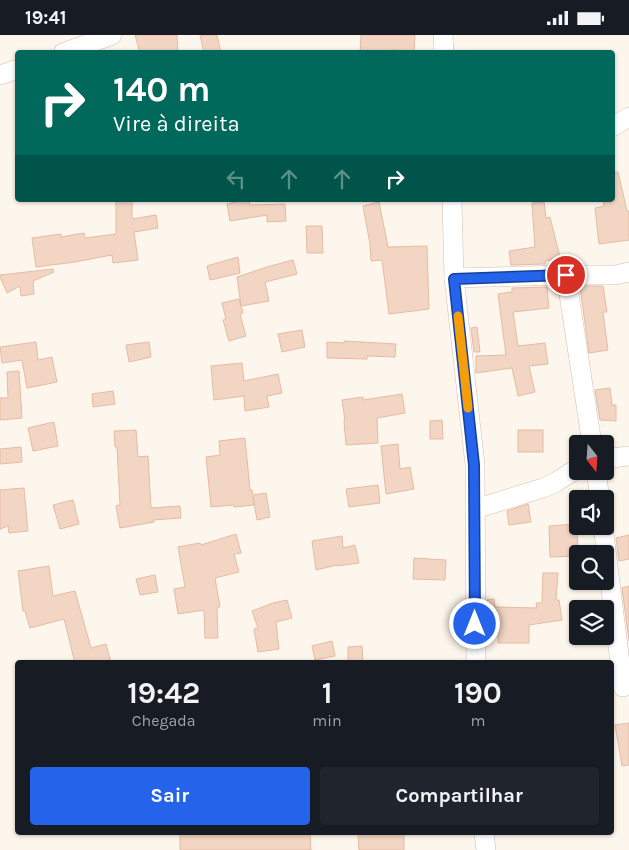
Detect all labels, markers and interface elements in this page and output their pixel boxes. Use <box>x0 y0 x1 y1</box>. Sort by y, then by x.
text: 19:41 <box>25 7 67 29</box>
text: 140 m <box>113 69 211 110</box>
icon: right <box>30 70 95 135</box>
text: Vire à direita <box>113 111 240 137</box>
icon: left <box>222 165 250 193</box>
icon: ahead <box>275 165 303 193</box>
icon: ahead <box>328 165 356 193</box>
icon: right <box>381 165 409 193</box>
pin <box>545 254 587 296</box>
icon: arrive <box>552 261 580 289</box>
north arrow <box>569 435 614 480</box>
map controls <box>569 435 614 645</box>
button: sound <box>569 490 614 535</box>
button: search <box>569 545 614 590</box>
position arrow <box>448 597 500 649</box>
button: layers <box>569 600 614 645</box>
text: 19:42 <box>127 675 200 711</box>
text: 1 <box>322 675 332 711</box>
text: 190 <box>454 675 502 711</box>
text: Chegada <box>132 711 196 730</box>
text: min <box>312 711 342 730</box>
text: m <box>470 711 485 730</box>
button: Sair <box>30 767 310 825</box>
button: Compartilhar <box>320 767 599 825</box>

